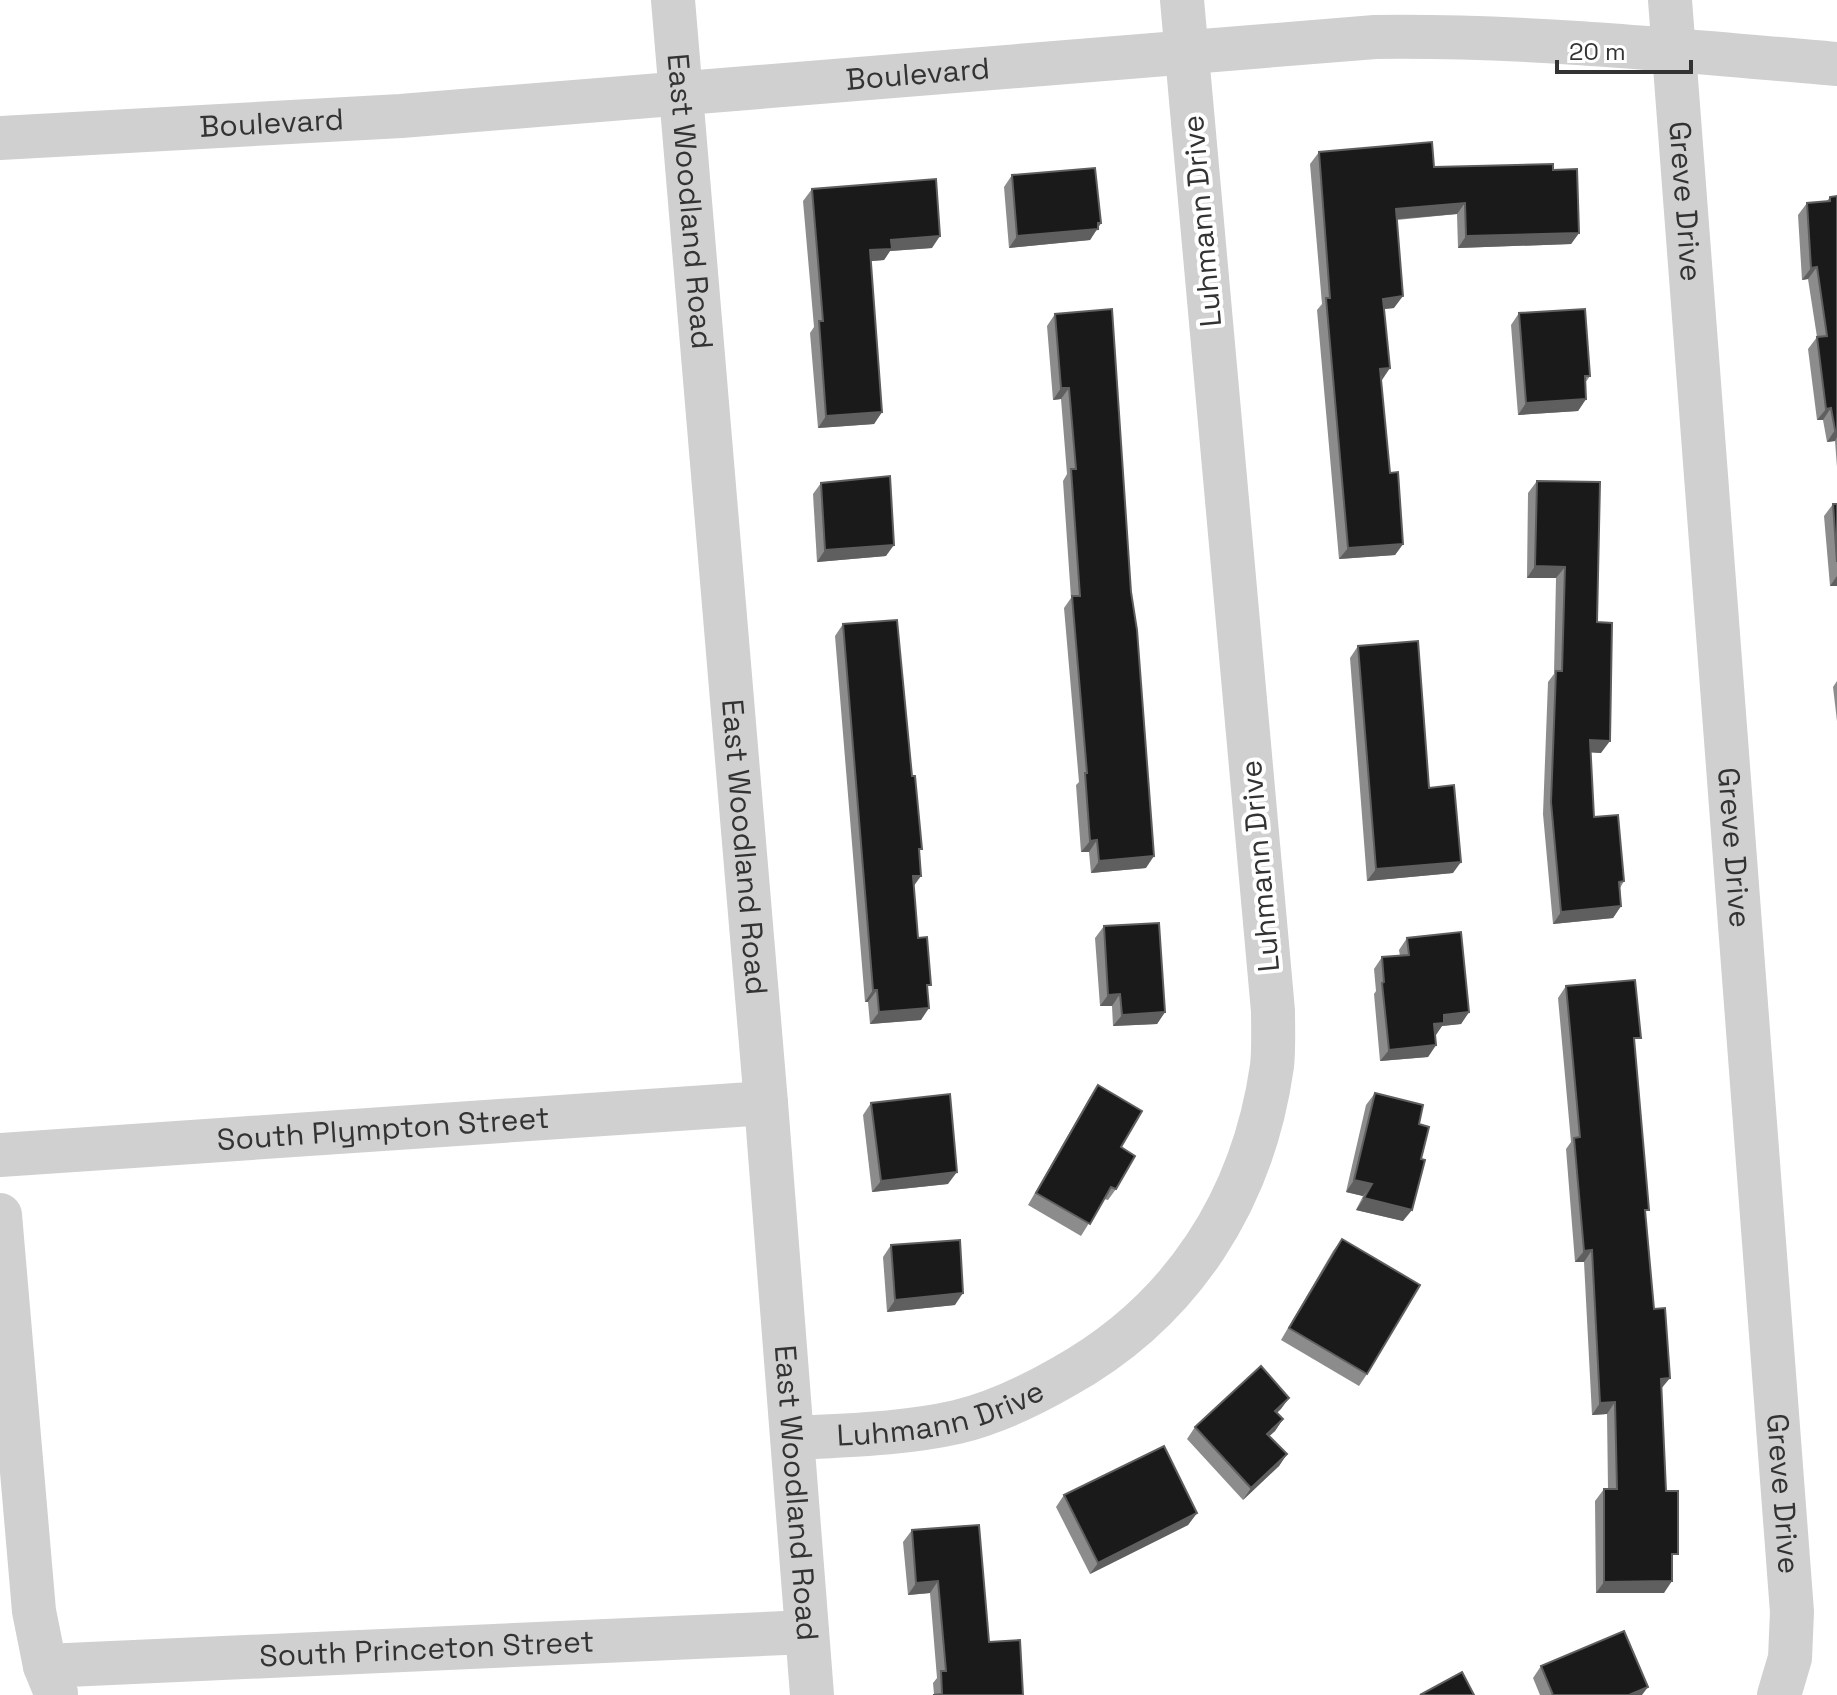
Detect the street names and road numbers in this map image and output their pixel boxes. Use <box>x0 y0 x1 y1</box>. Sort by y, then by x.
street label: Boulevard <box>844 48 991 99</box>
street label: East Woodland Road <box>659 52 722 351</box>
street label: Boulevard <box>198 99 345 146</box>
street label: Luhmann Drive <box>1173 114 1230 329</box>
street label: Greve Drive <box>1660 120 1711 283</box>
street label: East Woodland Road <box>713 697 777 996</box>
street label: Luhmann Drive <box>1231 759 1288 974</box>
street label: Greve Drive <box>1709 766 1760 929</box>
street label: South Plympton Street <box>216 1098 551 1159</box>
street label: East Woodland Road <box>766 1343 828 1642</box>
street label: Luhmann Drive <box>836 1371 1050 1455</box>
street label: Greve Drive <box>1758 1412 1809 1575</box>
street label: South Princeton Street <box>258 1622 595 1675</box>

